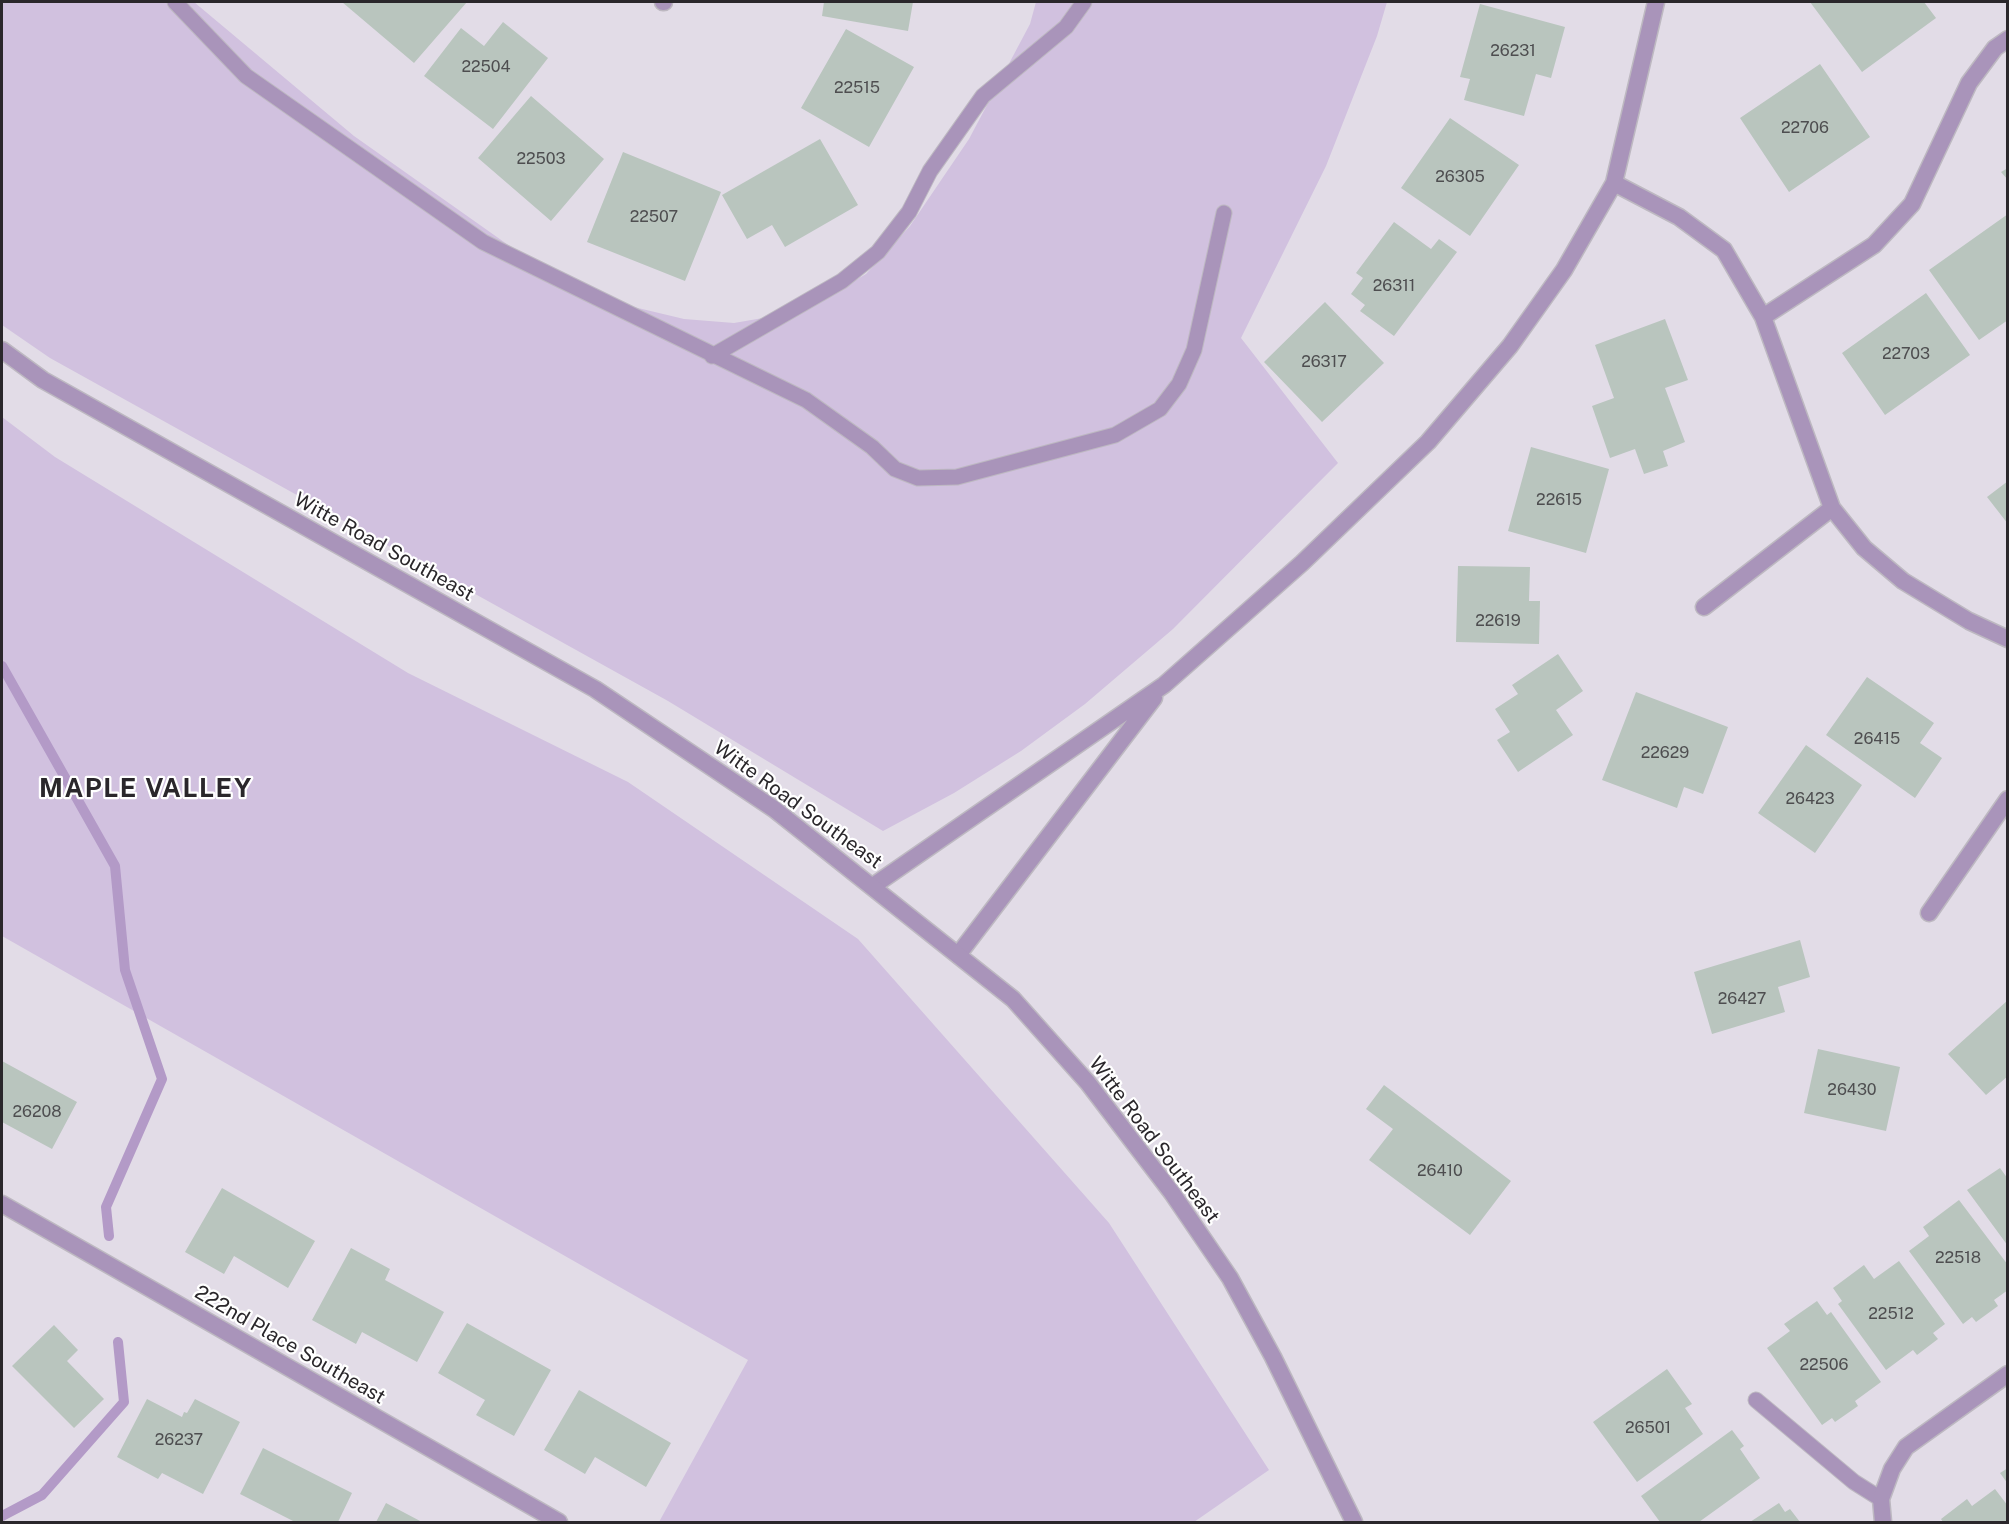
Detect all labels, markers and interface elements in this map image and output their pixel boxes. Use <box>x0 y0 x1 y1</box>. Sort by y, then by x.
house number: 26231 <box>1490 41 1536 61</box>
house number: 22504 <box>461 57 511 77</box>
house number: 22515 <box>834 78 880 98</box>
house number: 22706 <box>1781 118 1829 138</box>
house number: 22503 <box>516 149 566 169</box>
house number: 26305 <box>1435 167 1485 187</box>
house number: 22507 <box>630 207 678 227</box>
house number: 26311 <box>1373 276 1415 296</box>
house number: 22703 <box>1882 344 1930 364</box>
house number: 26317 <box>1301 352 1347 372</box>
street label: Witte Road Southeast <box>290 488 478 606</box>
house number: 22615 <box>1536 490 1582 510</box>
house number: 22619 <box>1475 611 1521 631</box>
house number: 26415 <box>1854 729 1900 749</box>
street label: Witte Road Southeast <box>709 736 887 874</box>
house number: 22629 <box>1641 743 1689 763</box>
district label: MAPLE VALLEY <box>39 773 253 805</box>
house number: 26423 <box>1785 789 1835 809</box>
house number: 26427 <box>1718 989 1766 1009</box>
street label: Witte Road Southeast <box>1084 1052 1224 1228</box>
house number: 26430 <box>1827 1080 1877 1100</box>
house number: 26208 <box>12 1102 62 1122</box>
house number: 26410 <box>1417 1161 1463 1181</box>
house number: 22518 <box>1935 1248 1981 1268</box>
street label: 222nd Place Southeast <box>190 1281 390 1409</box>
house number: 22512 <box>1868 1304 1914 1324</box>
house number: 22506 <box>1800 1355 1848 1375</box>
house number: 26501 <box>1625 1418 1671 1438</box>
house number: 26237 <box>155 1430 203 1450</box>

